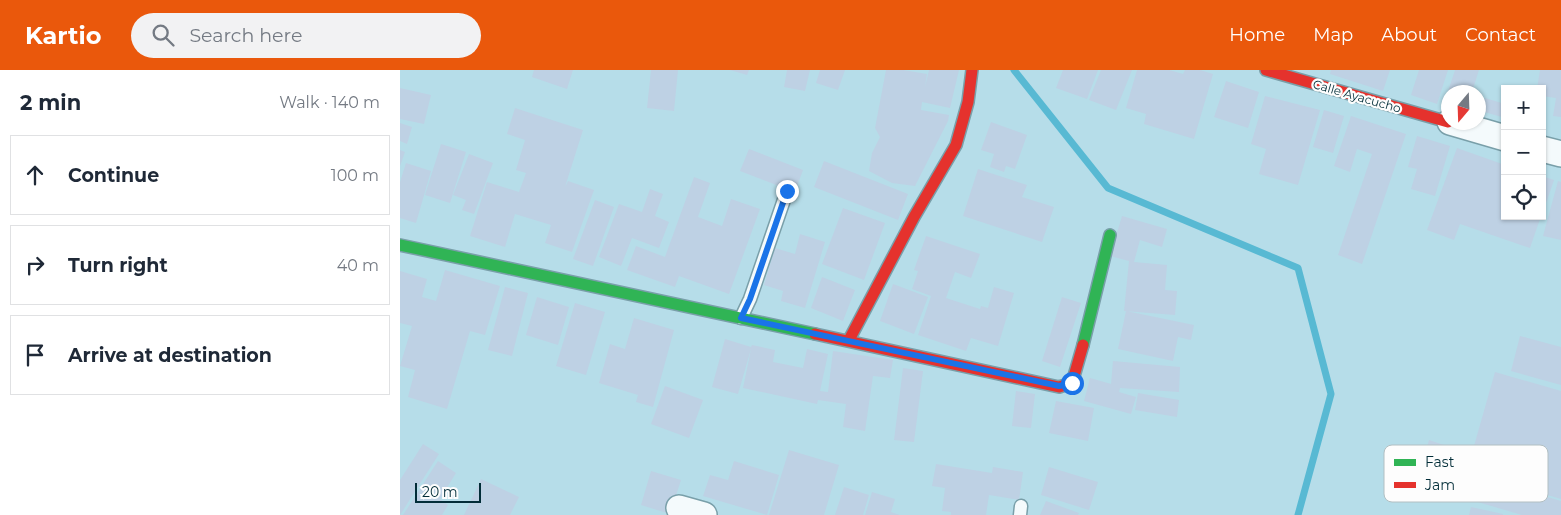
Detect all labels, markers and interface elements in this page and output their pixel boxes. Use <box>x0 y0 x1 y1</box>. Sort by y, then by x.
search box <box>131 13 481 58</box>
text: Kartio <box>25 21 101 50</box>
icon: search <box>149 21 177 49</box>
text: Search here <box>189 24 302 47</box>
text: Home <box>1229 24 1285 46</box>
text: Map <box>1313 24 1353 46</box>
text: About <box>1381 24 1437 46</box>
text: Contact <box>1465 24 1536 46</box>
street label: Calle Ayacucho <box>1311 76 1403 116</box>
north arrow <box>1441 85 1486 130</box>
map controls <box>1501 85 1546 220</box>
button: + <box>1501 85 1546 130</box>
text: 2 min <box>20 90 81 115</box>
text: Walk · 140 m <box>279 93 380 112</box>
button: − <box>1501 130 1546 175</box>
icon: ahead <box>21 161 49 189</box>
text: Continue <box>68 164 159 187</box>
text: 100 m <box>331 166 379 185</box>
button: locate <box>1501 175 1546 220</box>
route end <box>776 180 799 203</box>
icon: right <box>21 251 49 279</box>
text: Turn right <box>68 254 168 277</box>
text: 40 m <box>337 256 379 275</box>
icon: arrive <box>21 341 49 369</box>
text: Arrive at destination <box>68 344 272 367</box>
route start <box>1061 372 1084 395</box>
legend <box>1384 445 1548 502</box>
text: Fast <box>1425 453 1455 471</box>
text: Jam <box>1424 476 1455 494</box>
scale bar <box>415 480 481 503</box>
text: 20 m <box>422 483 458 501</box>

